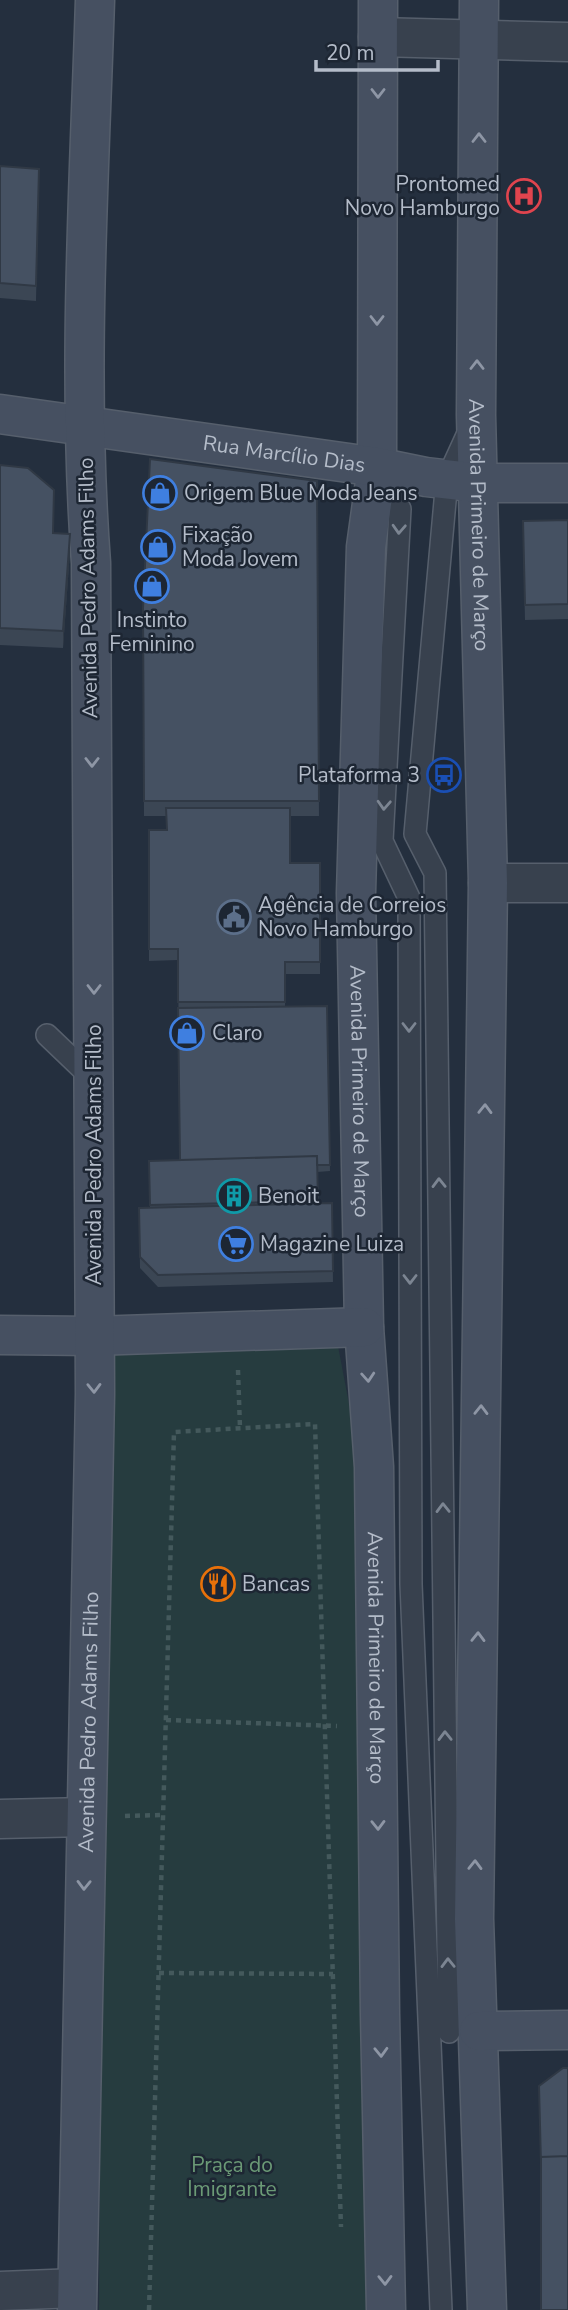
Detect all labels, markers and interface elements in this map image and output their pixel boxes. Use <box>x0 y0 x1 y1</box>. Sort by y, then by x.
scale bar <box>316 28 438 72</box>
text: 20 m <box>326 39 375 67</box>
one-way arrow <box>370 88 386 98</box>
one-way arrow <box>471 132 486 143</box>
place label: Prontomed Novo Hamburgo <box>345 170 500 222</box>
hospital icon: Prontomed Novo Hamburgo <box>505 177 543 215</box>
one-way arrow <box>369 315 385 326</box>
one-way arrow <box>469 360 485 370</box>
street label: Avenida Primeiro de Março <box>462 398 496 652</box>
street label: Rua Marcílio Dias <box>201 429 367 479</box>
street label: Avenida Pedro Adams Filho <box>72 457 104 719</box>
shop icon: Origem Blue Moda Jeans <box>141 474 179 512</box>
place label: Origem Blue Moda Jeans <box>184 479 418 507</box>
place label: Fixação Moda Jovem <box>182 521 299 573</box>
one-way arrow <box>392 524 407 535</box>
shop icon: Fixação Moda Jovem <box>139 528 177 566</box>
shop icon: Instinto Feminino <box>133 567 171 605</box>
place label: Instinto Feminino <box>109 606 195 658</box>
bus stop icon: Plataforma 3 <box>425 756 463 794</box>
one-way arrow <box>84 757 100 768</box>
place label: Plataforma 3 <box>298 761 420 789</box>
one-way arrow <box>377 800 392 811</box>
place label: Agência de Correios Novo Hamburgo <box>258 891 446 943</box>
public building icon: Agência de Correios Novo Hamburgo <box>215 898 253 936</box>
street label: Avenida Primeiro de Março <box>343 964 376 1218</box>
one-way arrow <box>86 985 102 995</box>
shop icon: Claro <box>168 1014 206 1052</box>
place label: Claro <box>212 1019 263 1047</box>
one-way arrow <box>401 1022 417 1033</box>
street label: Avenida Pedro Adams Filho <box>80 1024 108 1286</box>
one-way arrow <box>477 1103 493 1113</box>
building icon: Benoit <box>215 1177 253 1215</box>
one-way arrow <box>431 1177 447 1188</box>
place label: Benoit <box>258 1182 320 1210</box>
supermarket icon: Magazine Luiza <box>217 1225 255 1263</box>
place label: Magazine Luiza <box>260 1230 404 1258</box>
one-way arrow <box>402 1274 418 1285</box>
one-way arrow <box>360 1372 375 1383</box>
one-way arrow <box>86 1383 102 1394</box>
one-way arrow <box>473 1404 489 1414</box>
one-way arrow <box>435 1503 451 1513</box>
street label: Avenida Primeiro de Março <box>361 1531 391 1784</box>
restaurant icon: Bancas <box>199 1565 237 1603</box>
place label: Bancas <box>242 1570 310 1598</box>
street label: Avenida Pedro Adams Filho <box>72 1591 105 1853</box>
one-way arrow <box>470 1631 486 1642</box>
one-way arrow <box>438 1730 453 1741</box>
one-way arrow <box>370 1820 386 1831</box>
one-way arrow <box>467 1859 482 1870</box>
one-way arrow <box>77 1880 92 1891</box>
one-way arrow <box>440 1958 456 1968</box>
one-way arrow <box>373 2047 388 2058</box>
park label: Praça do Imigrante <box>187 2151 277 2203</box>
one-way arrow <box>378 2274 393 2285</box>

